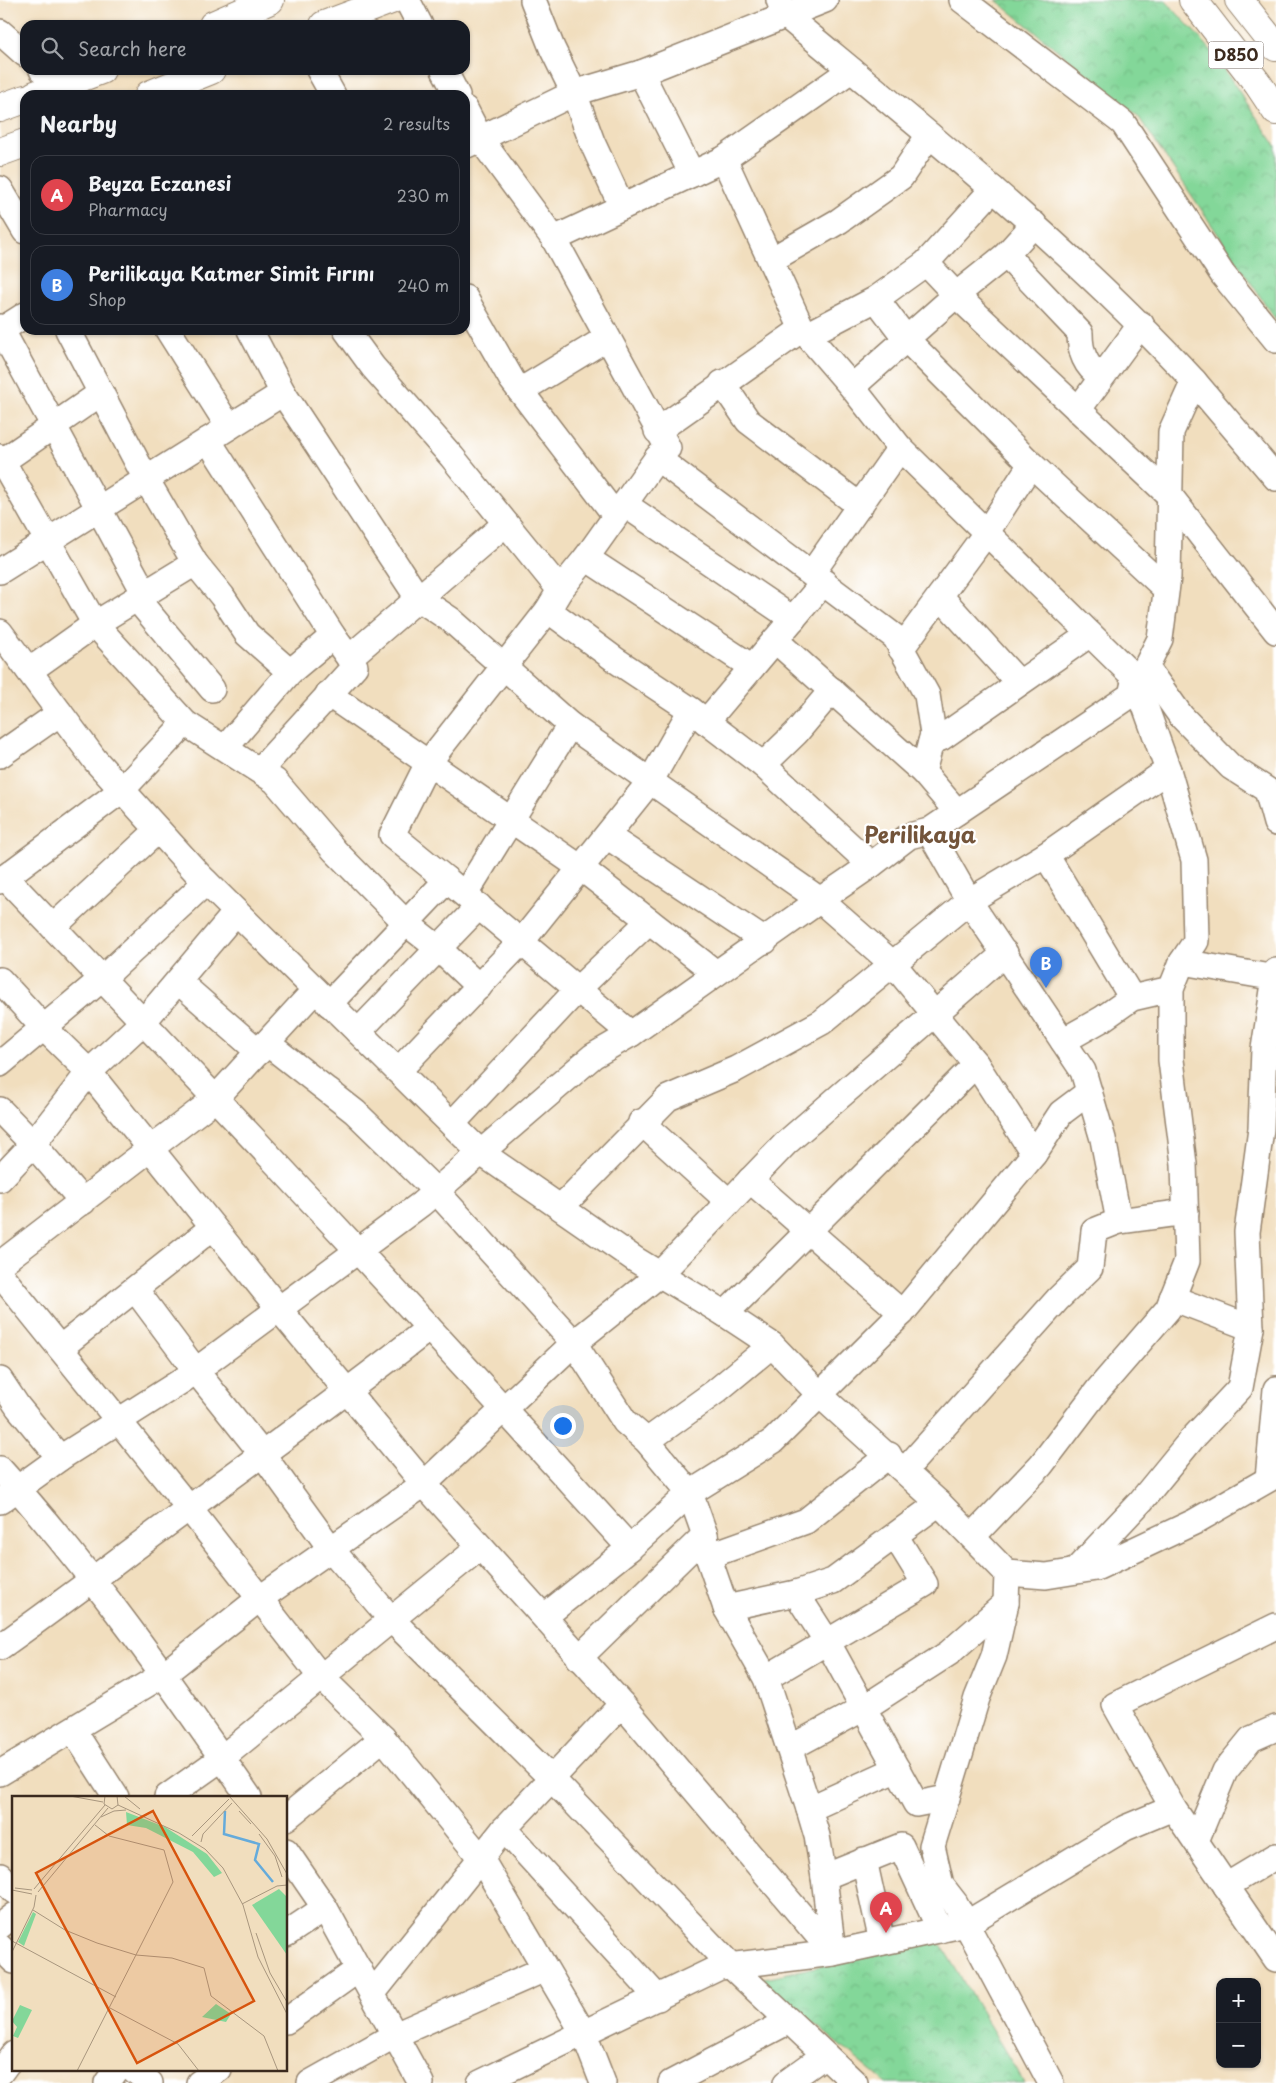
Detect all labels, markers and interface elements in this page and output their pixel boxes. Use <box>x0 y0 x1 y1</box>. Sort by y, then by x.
search box <box>20 20 470 75</box>
icon: search <box>38 34 66 62</box>
text: Search here <box>78 34 187 62</box>
road number: D850 <box>1208 42 1264 68</box>
text: Nearby <box>40 107 117 139</box>
text: 2 results <box>383 111 450 135</box>
text: Beyza Eczanesi <box>88 169 231 197</box>
text: A <box>51 183 63 207</box>
text: 230 m <box>397 183 449 207</box>
text: Pharmacy <box>88 197 168 221</box>
text: Perilikaya Katmer Simit Fırını <box>88 259 374 287</box>
text: B <box>52 273 62 297</box>
text: 240 m <box>397 273 449 297</box>
text: Shop <box>88 287 126 311</box>
district label: Perilikaya <box>864 817 977 850</box>
pin: B <box>1030 947 1062 988</box>
your location <box>550 1413 576 1439</box>
inset map <box>12 1796 288 2070</box>
pin: A <box>870 1892 902 1933</box>
map controls <box>1216 1978 1261 2068</box>
button: + <box>1216 1978 1261 2023</box>
button: − <box>1216 2023 1261 2068</box>

